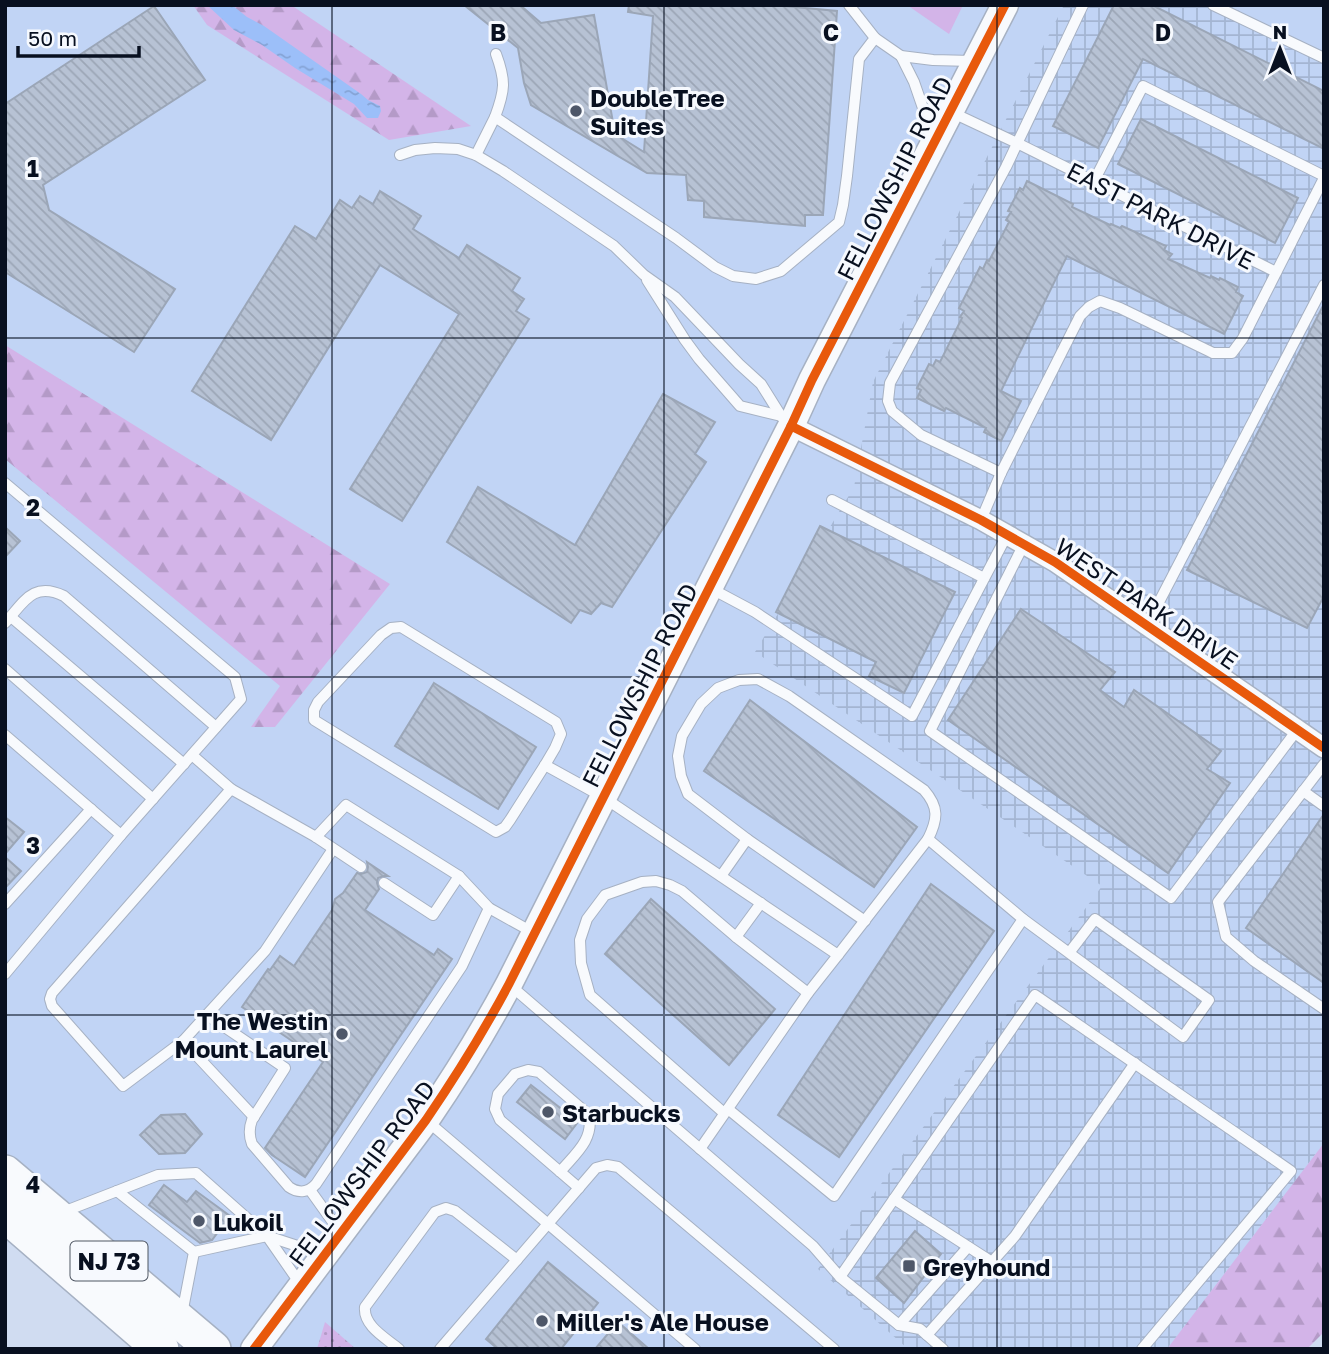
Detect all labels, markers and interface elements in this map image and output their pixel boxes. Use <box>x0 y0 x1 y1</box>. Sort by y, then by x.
scale bar <box>18 14 138 58</box>
north arrow <box>1245 14 1315 84</box>
text: B <box>490 18 506 46</box>
text: C <box>823 18 839 46</box>
text: D <box>1155 18 1171 46</box>
text: N <box>1273 20 1287 43</box>
text: 50 m <box>28 25 77 51</box>
street label: FELLOWSHIP ROAD <box>830 71 958 285</box>
place label: DoubleTree Suites <box>590 83 725 140</box>
marker: DoubleTree Suites <box>568 103 584 119</box>
text: 1 <box>27 154 39 182</box>
street label: EAST PARK DRIVE <box>1062 155 1260 275</box>
text: 2 <box>26 493 40 521</box>
street label: WEST PARK DRIVE <box>1050 531 1244 675</box>
street label: FELLOWSHIP ROAD <box>575 578 703 792</box>
text: 3 <box>26 831 40 859</box>
place label: The Westin Mount Laurel <box>175 1006 328 1063</box>
marker: The Westin Mount Laurel <box>334 1026 350 1042</box>
street label: FELLOWSHIP ROAD <box>282 1074 440 1272</box>
place label: Starbucks <box>562 1098 681 1127</box>
marker: Starbucks <box>540 1104 556 1120</box>
text: 4 <box>26 1170 40 1198</box>
place label: Lukoil <box>213 1207 283 1236</box>
marker: Lukoil <box>191 1213 207 1229</box>
road number: NJ 73 <box>70 1242 148 1280</box>
place label: Greyhound <box>923 1252 1050 1281</box>
marker: Greyhound <box>901 1258 917 1274</box>
place label: Miller's Ale House <box>556 1307 769 1336</box>
marker: Miller's Ale House <box>534 1313 550 1329</box>

